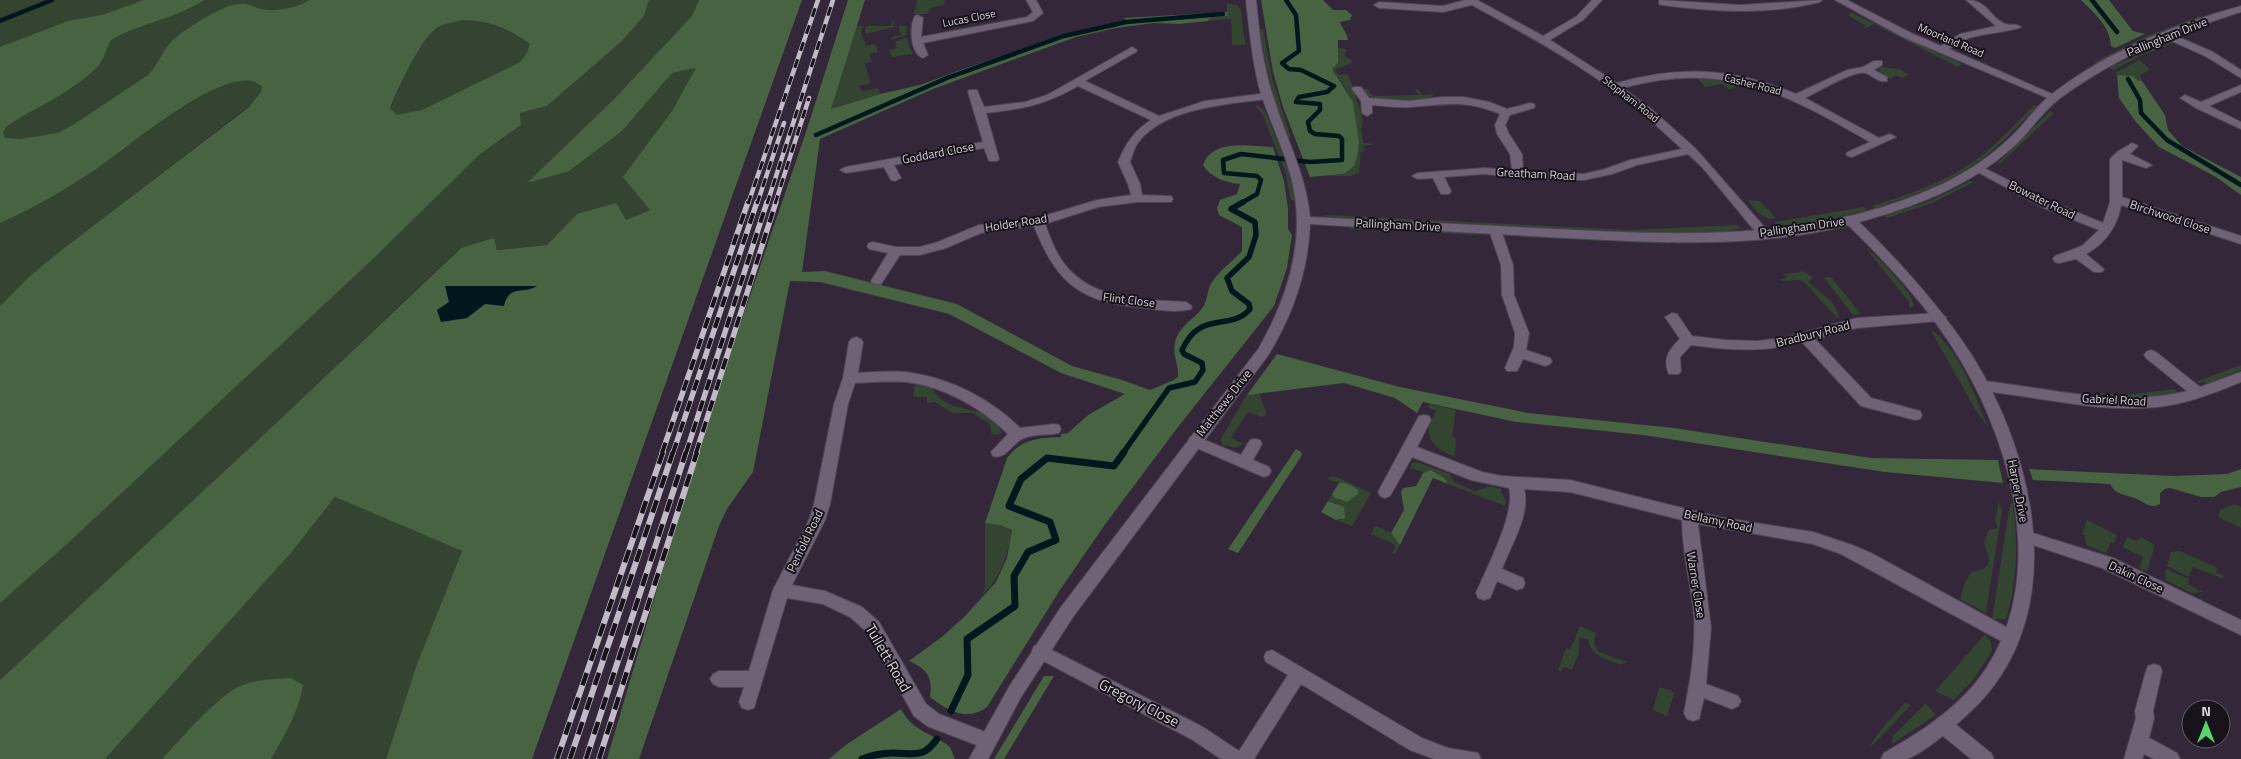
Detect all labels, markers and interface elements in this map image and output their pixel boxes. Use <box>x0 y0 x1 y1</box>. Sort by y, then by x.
street label: Lucas Close <box>941 5 997 31</box>
street label: Pallingham Drive <box>2124 12 2210 61</box>
street label: Moorland Road <box>1915 19 1987 61</box>
street label: Casher Road <box>1723 69 1783 99</box>
street label: Stopham Road <box>1599 72 1663 126</box>
street label: Goddard Close <box>900 136 975 169</box>
street label: Greatham Road <box>1496 162 1576 185</box>
street label: Bowater Road <box>2006 175 2079 224</box>
street label: Birchwood Close <box>2127 195 2213 238</box>
street label: Holder Road <box>984 208 1048 237</box>
street label: Pallingham Drive <box>1758 211 1845 242</box>
street label: Pallingham Drive <box>1355 213 1441 236</box>
street label: Flint Close <box>1102 287 1156 312</box>
street label: Bradbury Road <box>1774 315 1852 352</box>
street label: Matthews Drive <box>1191 365 1256 440</box>
street label: Gabriel Road <box>2082 388 2146 411</box>
street label: Harper Drive <box>2003 458 2034 524</box>
street label: Bellamy Road <box>1682 504 1754 537</box>
street label: Penfold Road <box>781 506 828 575</box>
street label: Warner Close <box>1682 550 1711 620</box>
street label: Dakin Close <box>2106 556 2167 598</box>
street label: Tullett Road <box>860 619 917 696</box>
street label: Gregory Close <box>1095 672 1183 733</box>
north arrow <box>2181 699 2231 749</box>
text: N <box>2201 700 2211 721</box>

